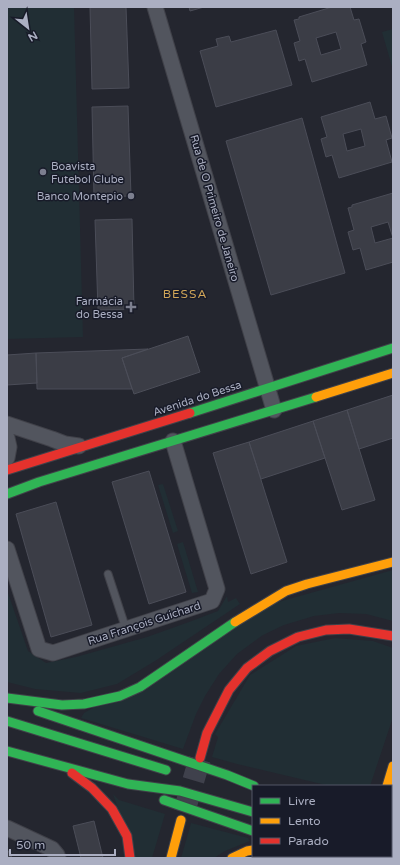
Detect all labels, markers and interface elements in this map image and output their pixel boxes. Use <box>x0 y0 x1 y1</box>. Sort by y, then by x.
north arrow <box>8 8 48 48</box>
text: N <box>26 28 40 44</box>
street label: Rua de O Primeiro de Janeiro <box>187 133 242 283</box>
place label: Boavista Futebol Clube <box>51 160 124 186</box>
marker: Boavista Futebol Clube <box>38 167 48 177</box>
place label: Banco Montepio <box>37 190 123 203</box>
marker: Banco Montepio <box>126 191 136 201</box>
district label: BESSA <box>163 287 207 301</box>
place label: Farmácia do Bessa <box>76 295 123 321</box>
marker: Farmácia do Bessa <box>126 302 136 312</box>
street label: Avenida do Bessa <box>151 378 243 419</box>
street label: Rua François Guichard <box>86 599 202 648</box>
legend <box>252 785 392 857</box>
text: Livre <box>288 794 316 808</box>
text: Lento <box>288 814 321 828</box>
scale bar <box>10 831 115 857</box>
text: Parado <box>288 834 329 848</box>
text: 50 m <box>16 838 45 852</box>

